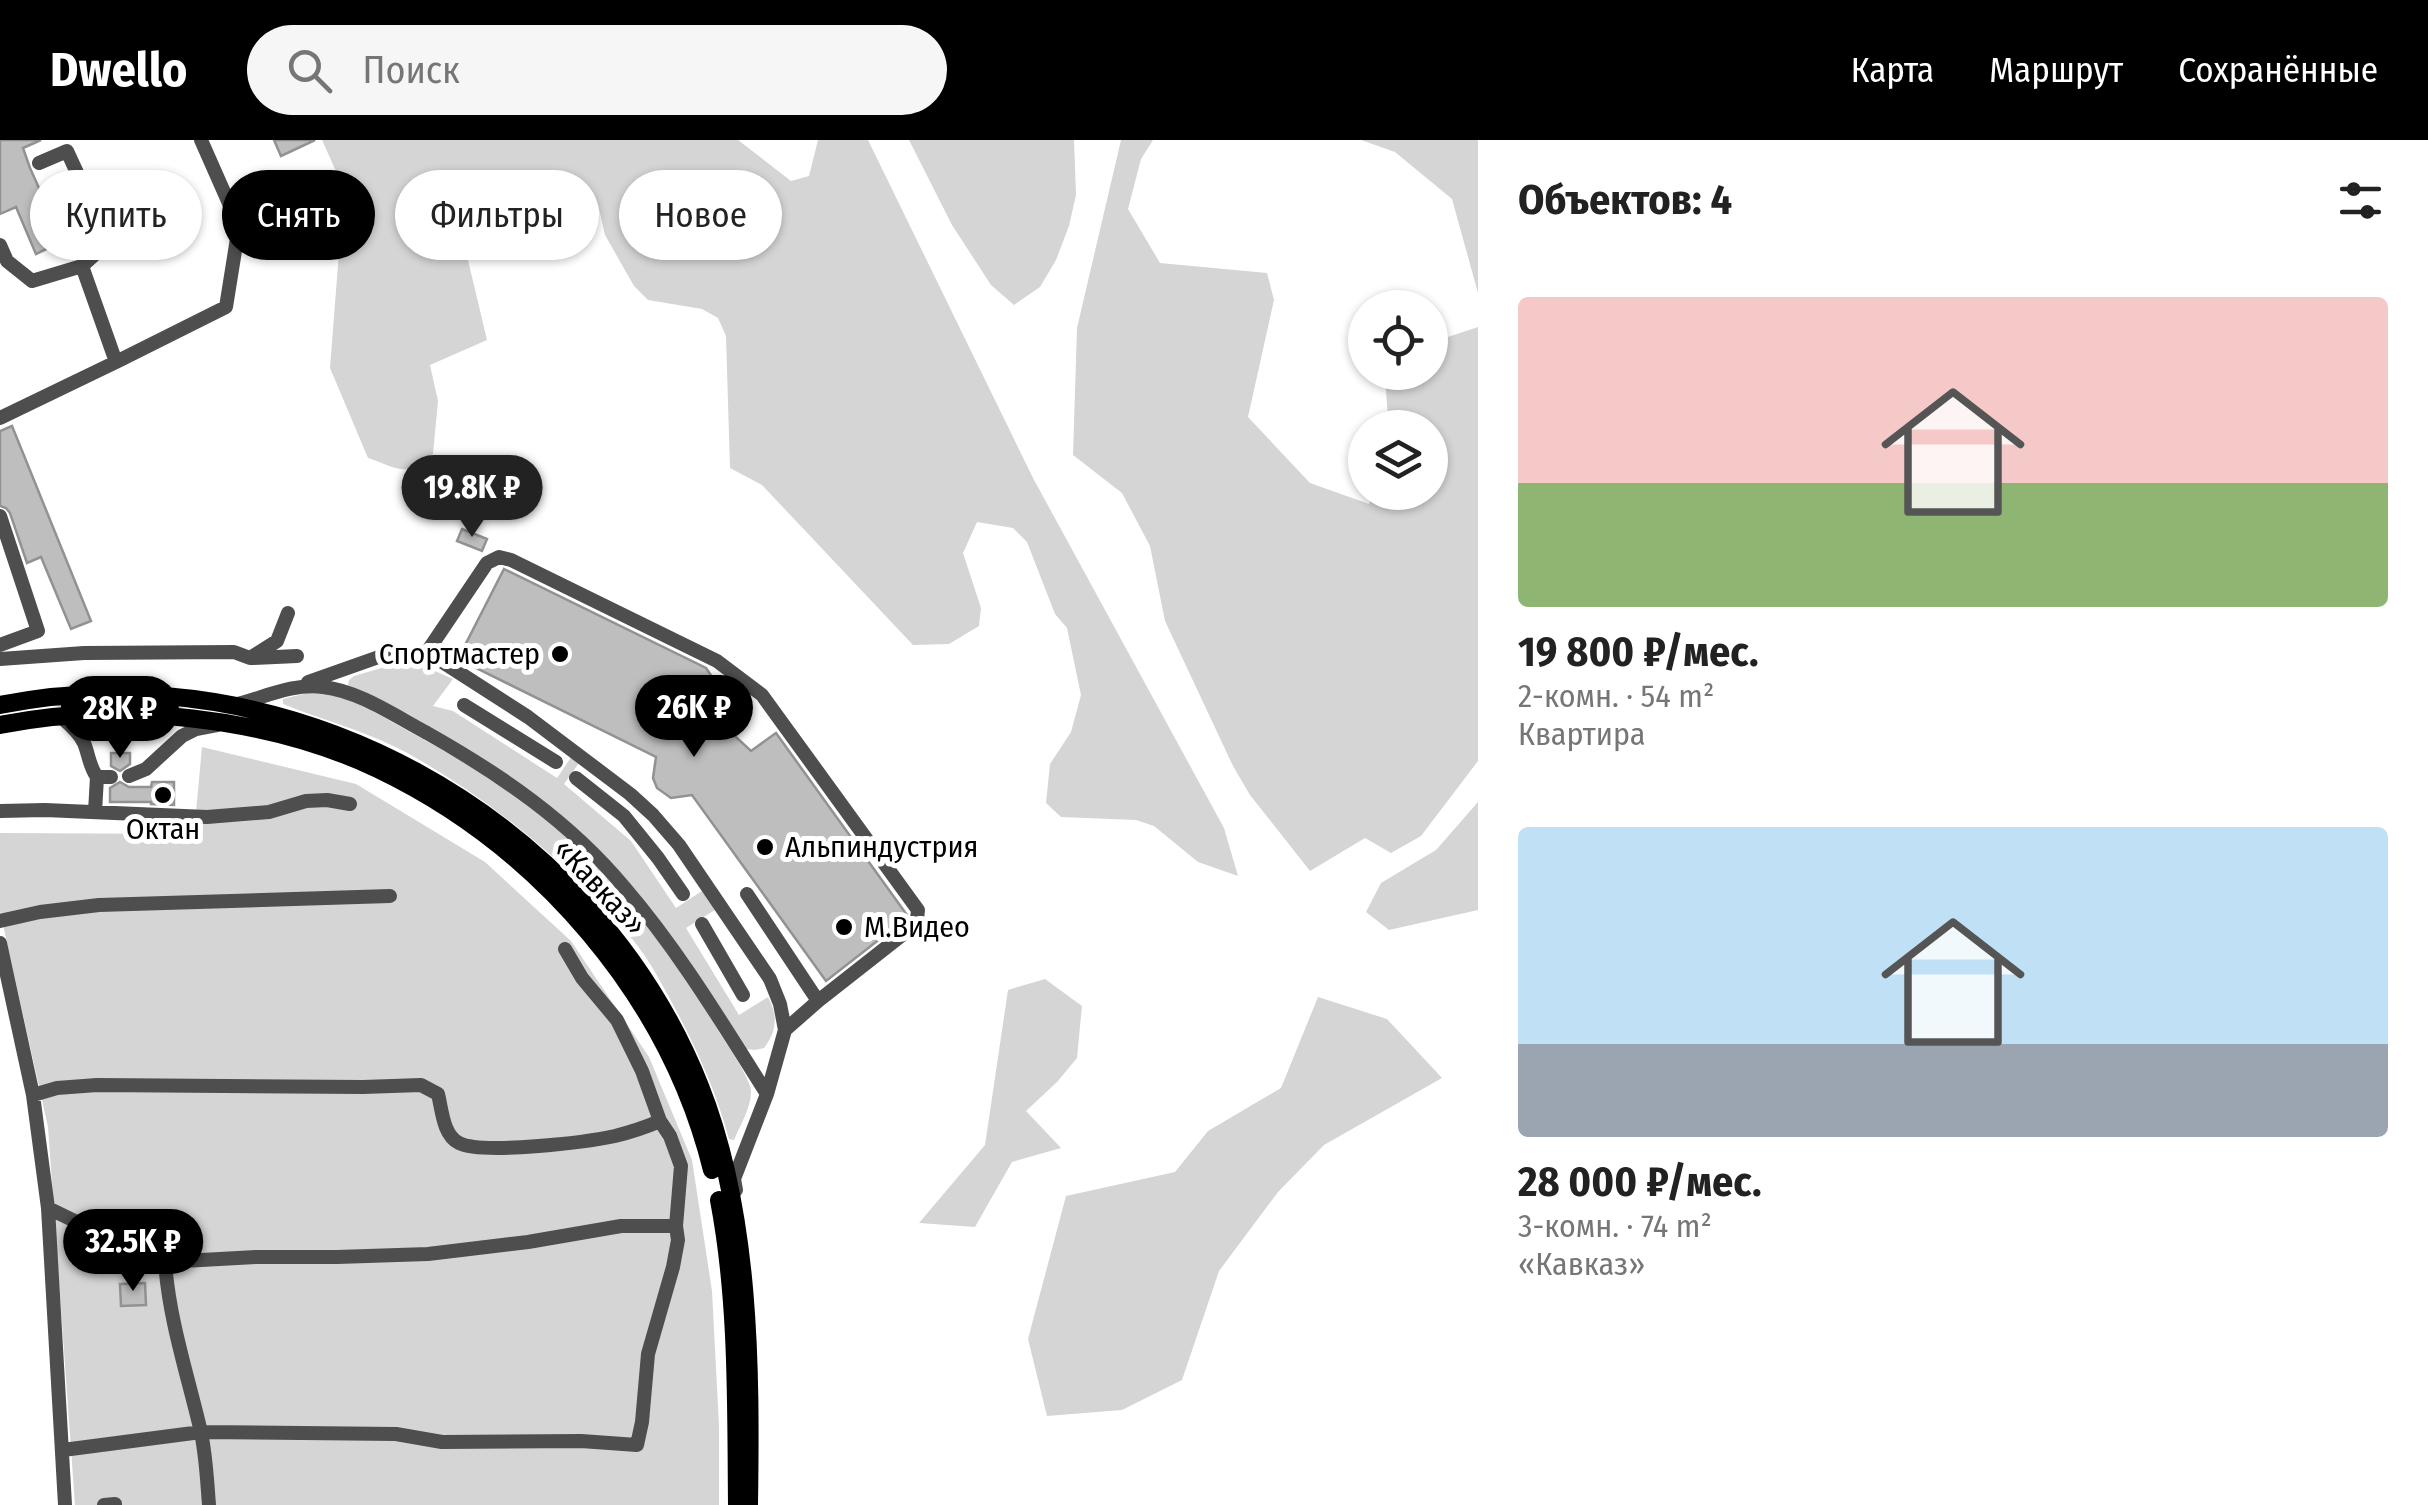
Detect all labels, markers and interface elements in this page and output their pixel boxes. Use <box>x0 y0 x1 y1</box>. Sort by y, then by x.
search box <box>247 25 947 115</box>
text: Dwello <box>50 41 187 99</box>
icon: search <box>282 43 337 98</box>
text: Поиск <box>362 47 460 93</box>
text: Карта <box>1851 49 1934 91</box>
text: Маршрут <box>1989 49 2123 91</box>
text: Сохранённые <box>2178 49 2378 91</box>
chip: Купить <box>30 170 202 260</box>
chip: Снять <box>222 170 375 260</box>
chip: Фильтры <box>395 170 599 260</box>
chip: Новое <box>619 170 782 260</box>
icon: filters <box>2333 173 2388 228</box>
text: Объектов: 4 <box>1518 175 1732 225</box>
map controls <box>1348 290 1448 510</box>
button: locate <box>1348 290 1448 390</box>
icon: home <box>1863 362 2043 542</box>
button: layers <box>1348 410 1448 510</box>
pin: 19.8K ₽ <box>380 455 564 540</box>
text: 19.8K ₽ <box>424 468 520 506</box>
text: 19 800 ₽/мес. <box>1518 627 1759 677</box>
place label: Спортмастер <box>379 636 540 672</box>
marker: Спортмастер <box>549 643 571 665</box>
pin: 26K ₽ <box>624 675 764 760</box>
pin: 28K ₽ <box>50 676 190 761</box>
text: 2-комн. · 54 m² <box>1518 677 1714 715</box>
text: 26K ₽ <box>657 688 731 726</box>
text: 28K ₽ <box>83 689 157 727</box>
text: Квартира <box>1518 715 1645 753</box>
marker: Октан <box>152 784 174 806</box>
place label: Октан <box>126 811 200 847</box>
place label: Альпиндустрия <box>785 829 978 865</box>
street label: «Кавказ» <box>546 831 654 943</box>
marker: Альпиндустрия <box>754 836 776 858</box>
icon: home <box>1863 892 2043 1072</box>
place label: М.Видео <box>864 909 970 945</box>
marker: М.Видео <box>833 916 855 938</box>
text: 28 000 ₽/мес. <box>1518 1157 1762 1207</box>
text: 3-комн. · 74 m² <box>1518 1207 1712 1245</box>
pin: 32.5K ₽ <box>41 1209 225 1294</box>
text: 32.5K ₽ <box>85 1222 181 1260</box>
text: «Кавказ» <box>1518 1245 1645 1283</box>

